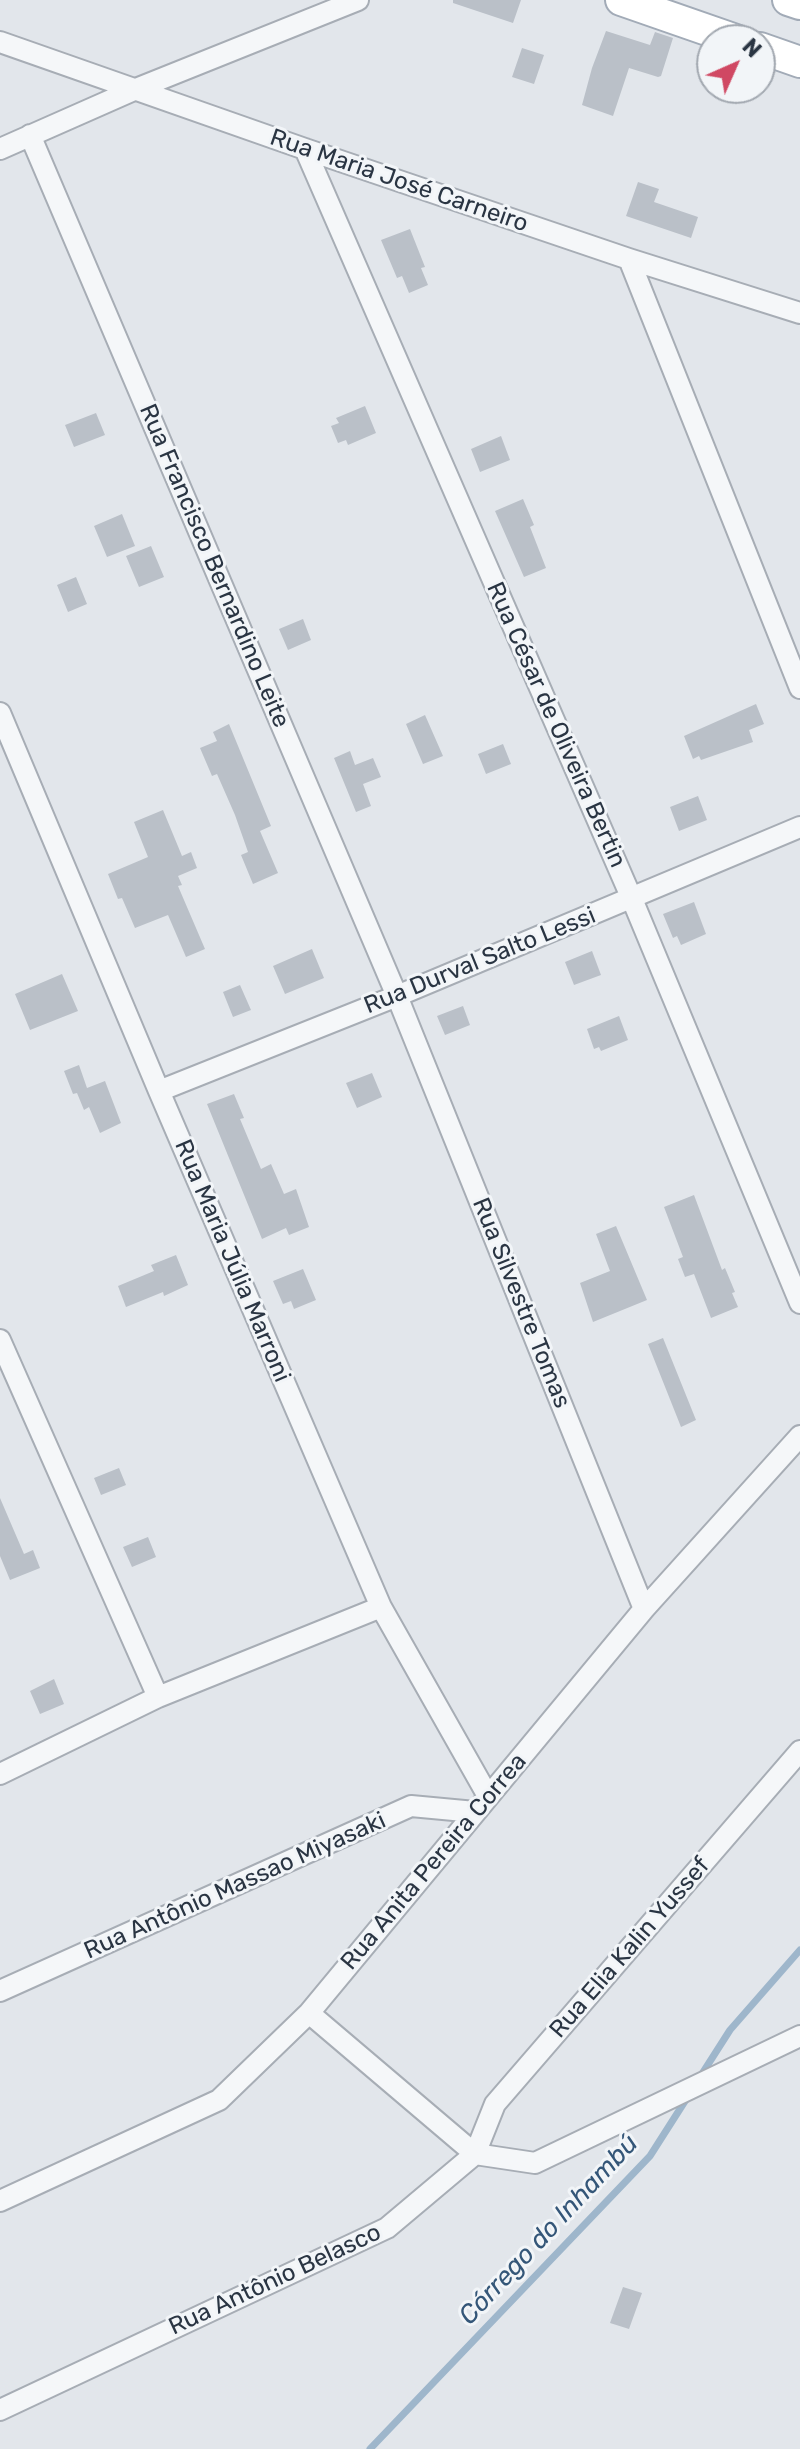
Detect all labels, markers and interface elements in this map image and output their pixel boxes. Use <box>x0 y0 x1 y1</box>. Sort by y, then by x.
north arrow <box>696 24 776 104</box>
text: N <box>737 33 767 63</box>
street label: Rua Maria José Carneiro <box>266 123 532 239</box>
street label: Rua Francisco Bernardino Leite <box>133 400 295 732</box>
street label: Rua César de Oliveira Bertin <box>480 578 632 872</box>
street label: Rua Durval Salto Lessi <box>360 901 600 1021</box>
street label: Rua Maria Júlia Marroni <box>168 1136 296 1386</box>
street label: Rua Silvestre Tomas <box>466 1194 576 1412</box>
street label: Rua Anita Pereira Correa <box>335 1748 533 1976</box>
street label: Rua Antônio Massao Miyasaki <box>80 1806 390 1966</box>
street label: Rua Elia Kalin Yussef <box>544 1852 716 2044</box>
water label: Córrego do Inhambú <box>453 2129 645 2331</box>
street label: Rua Antônio Belasco <box>164 2218 386 2342</box>

